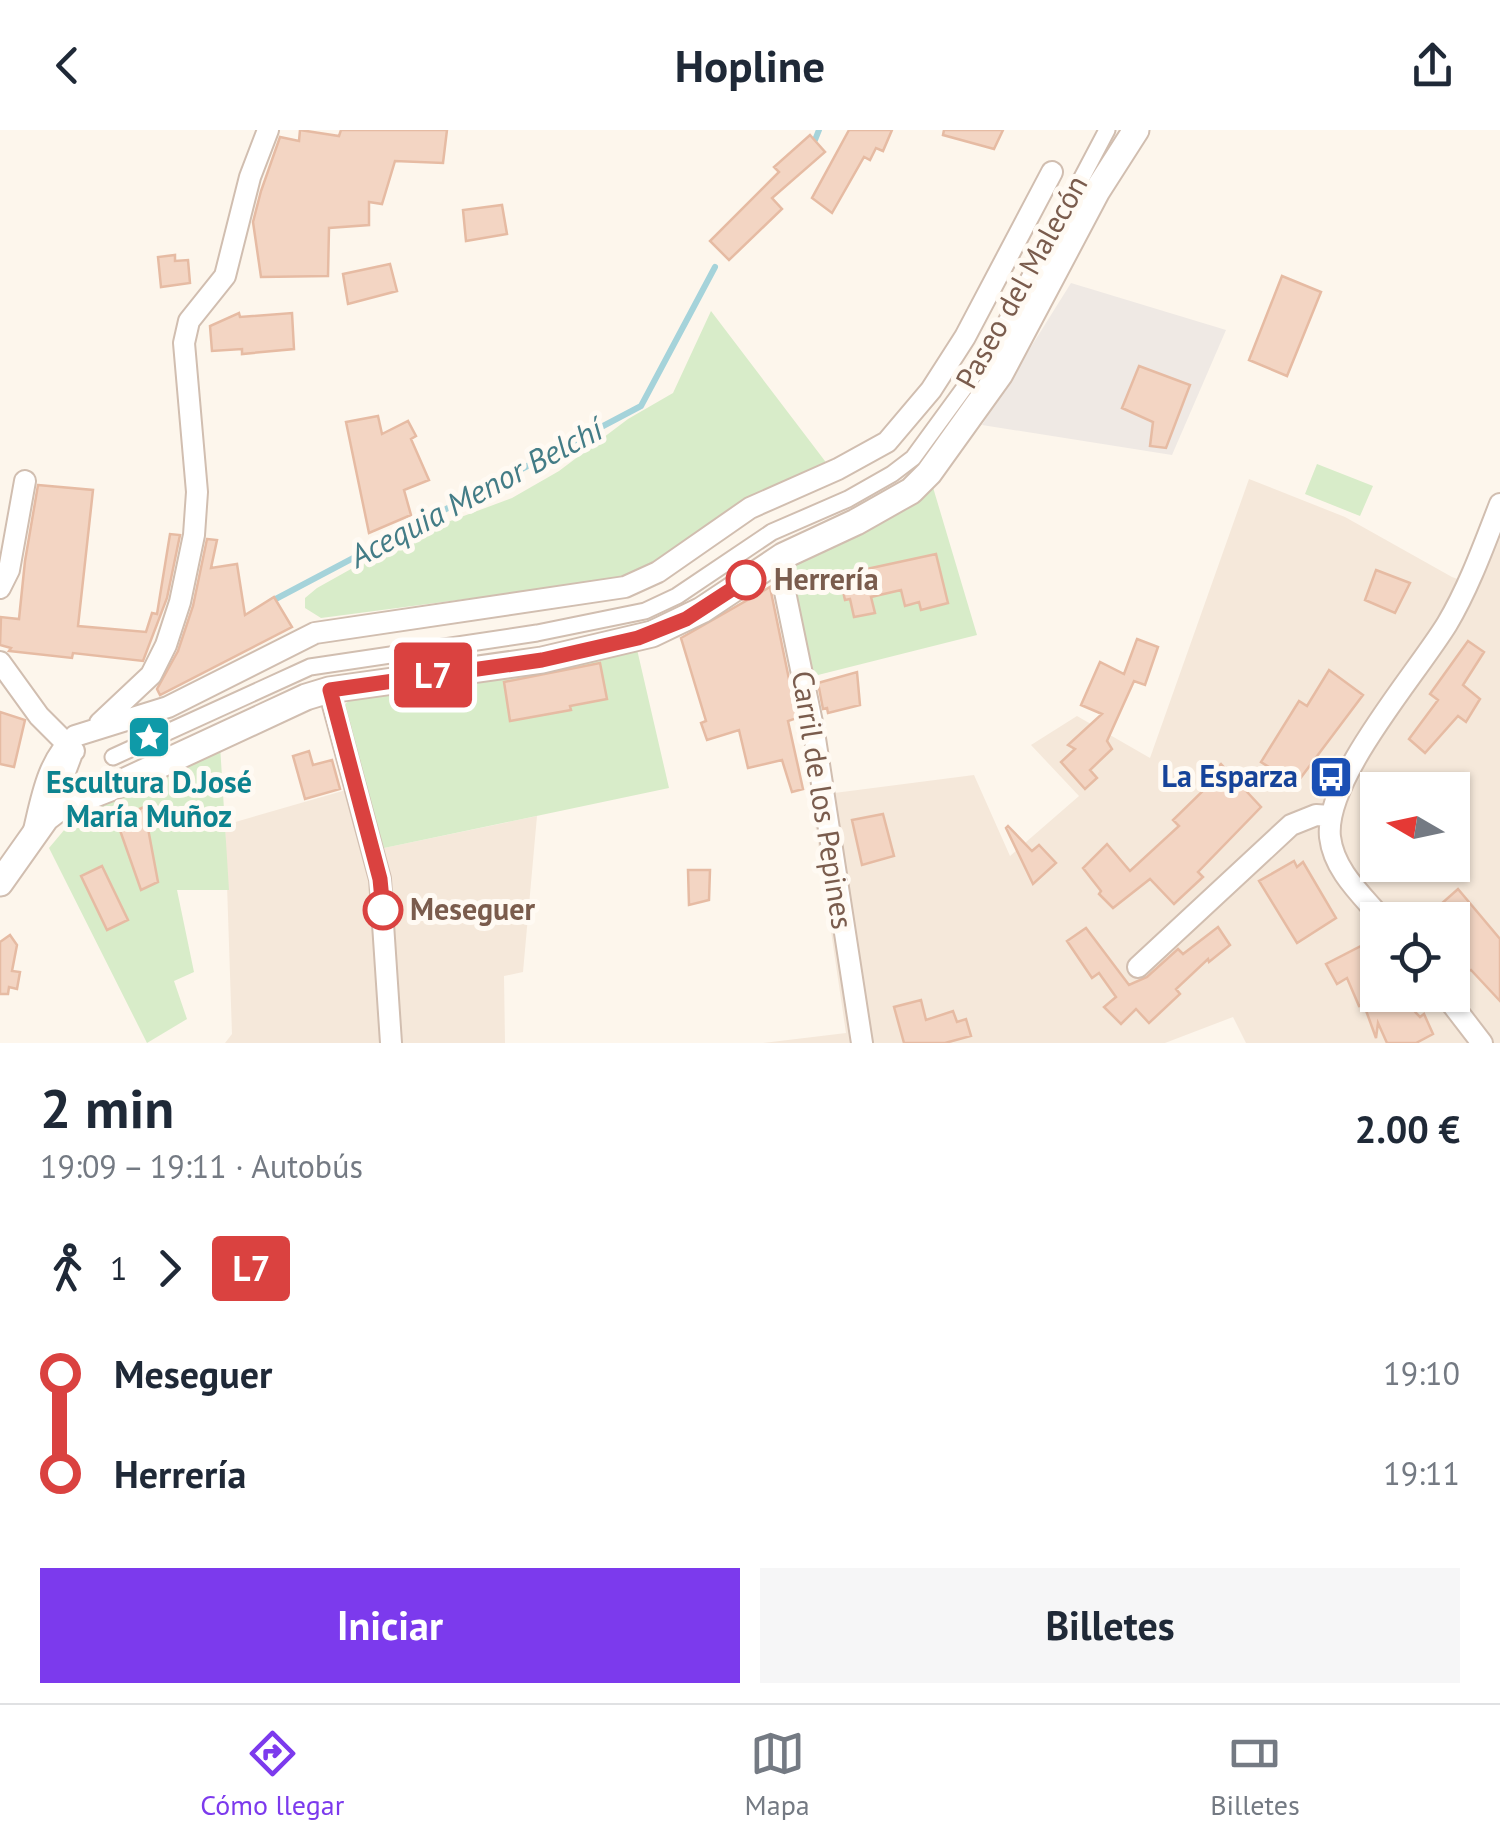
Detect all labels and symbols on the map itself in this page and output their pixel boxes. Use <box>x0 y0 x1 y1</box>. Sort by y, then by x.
street label: Paseo del Malecón <box>946 168 1095 395</box>
water label: Acequia Menor Belchí <box>340 406 612 577</box>
place label: Herrería <box>774 559 879 598</box>
marker: Herrería <box>727 561 765 599</box>
line badge: L7 <box>388 642 478 708</box>
street label: Carril de los Pepines <box>784 668 863 932</box>
place icon: Escultura D.José María Muñoz <box>126 714 172 760</box>
bus stop icon: La Esparza <box>1308 754 1354 800</box>
place label: La Esparza <box>1162 756 1298 795</box>
place label: Escultura D.José María Muñoz <box>46 762 252 835</box>
north arrow <box>1360 772 1470 882</box>
place label: Meseguer <box>410 889 535 928</box>
marker: Meseguer <box>364 891 402 929</box>

